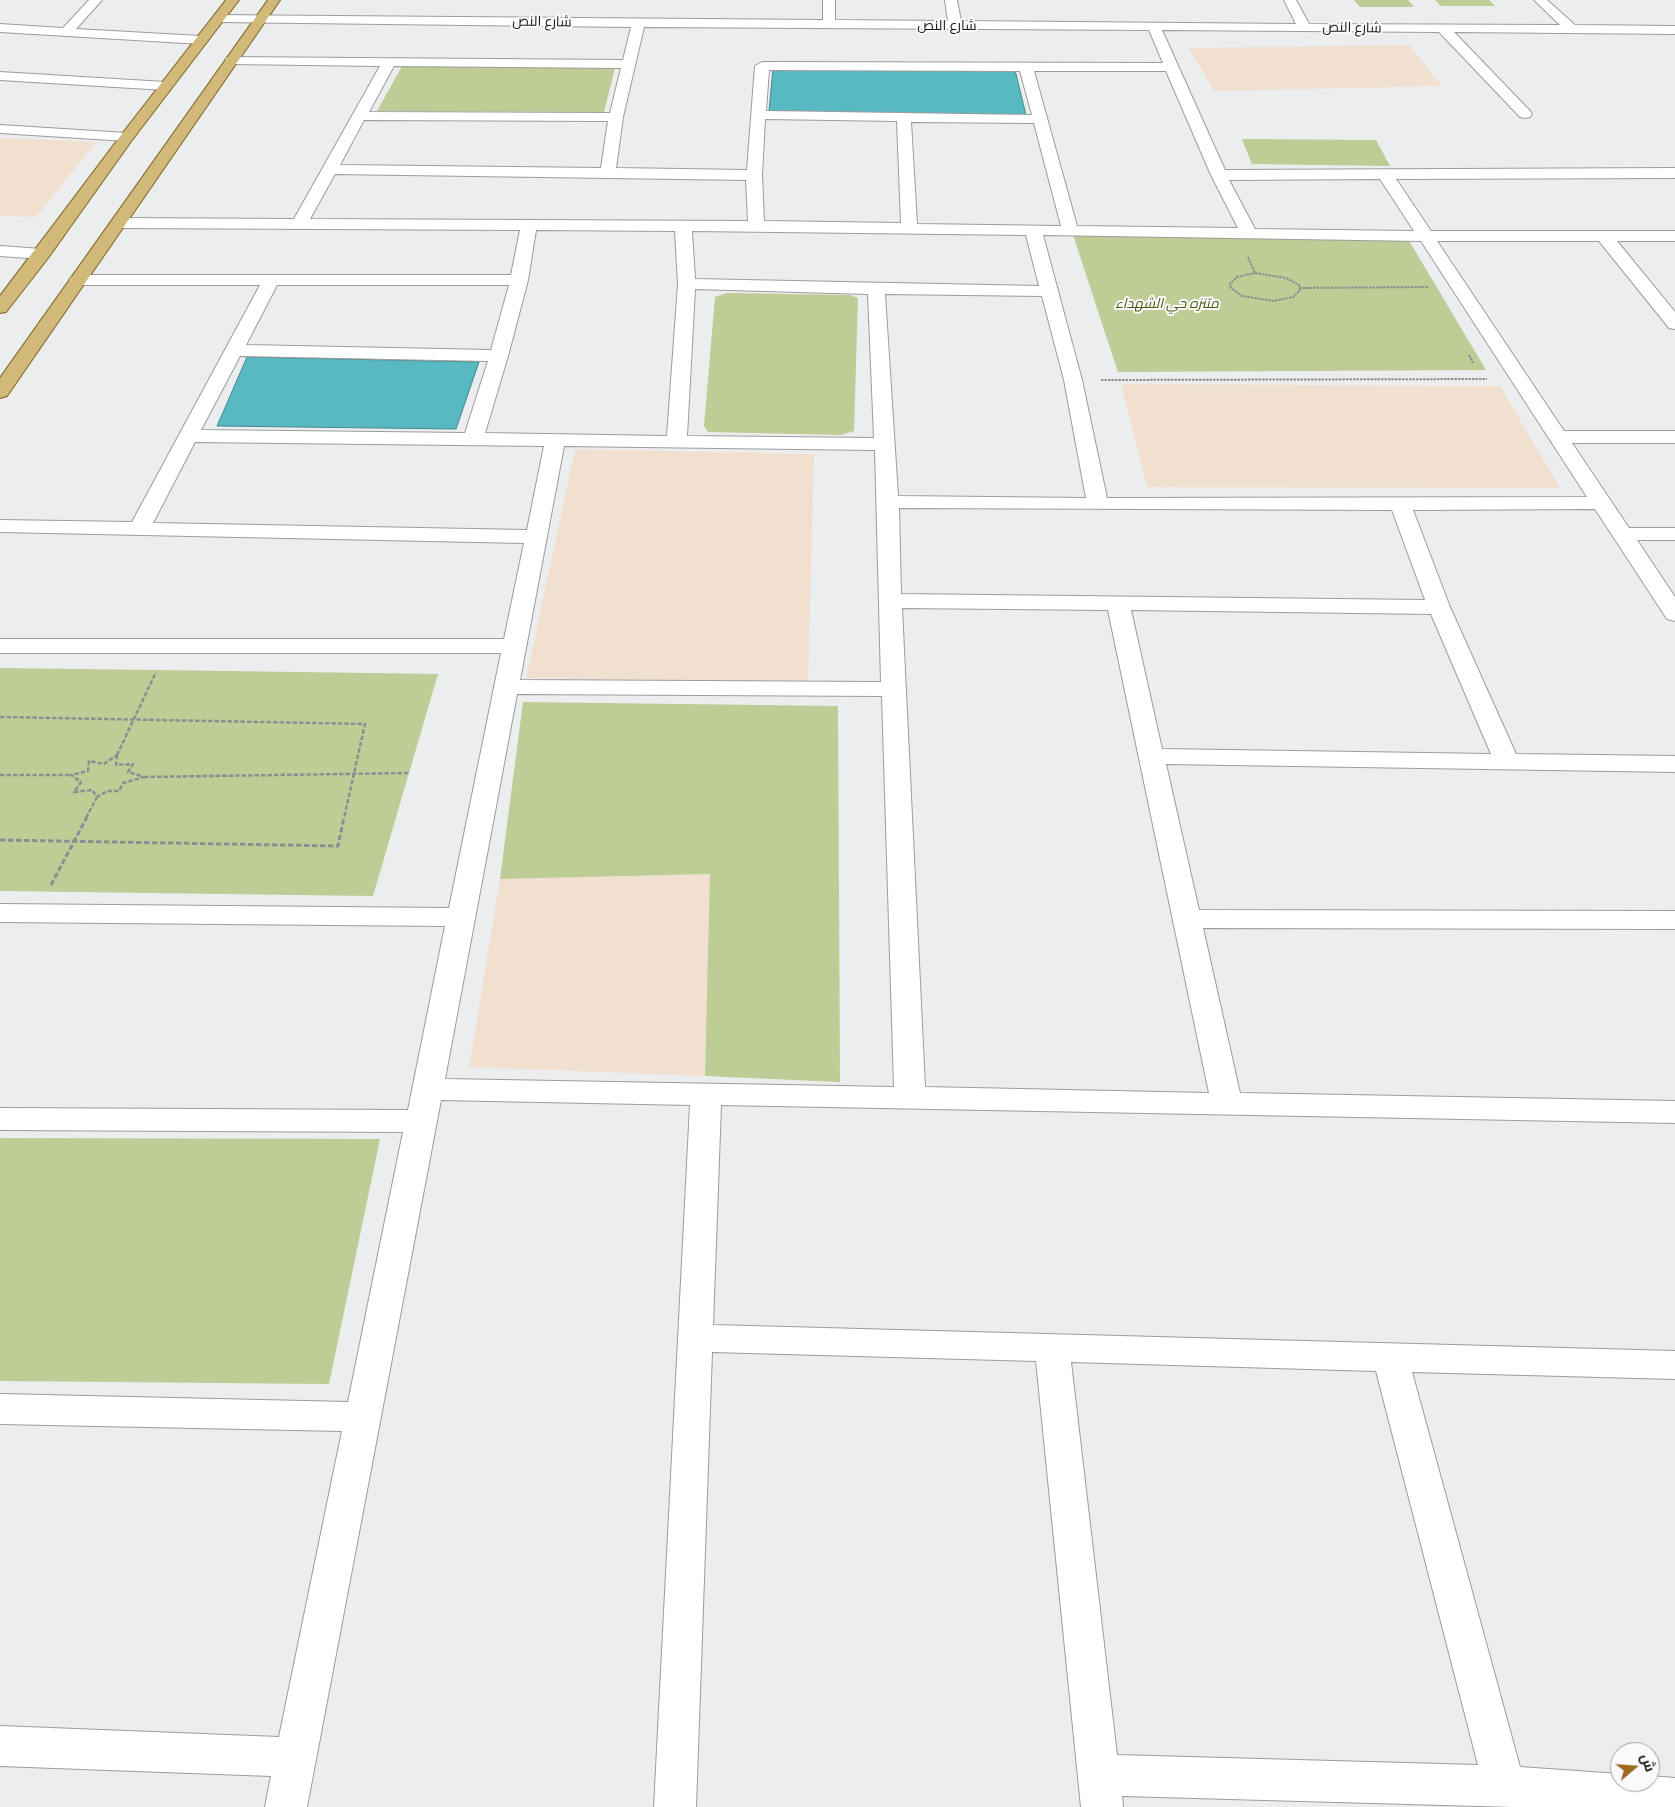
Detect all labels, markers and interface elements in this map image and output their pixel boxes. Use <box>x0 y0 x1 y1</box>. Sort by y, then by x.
street label: شارع النص <box>512 13 572 31</box>
street label: شارع النص <box>917 18 977 34</box>
street label: شارع النص <box>1322 19 1382 37</box>
park label: متنزه حي الشهداء <box>1115 296 1219 312</box>
north arrow <box>1610 1742 1660 1792</box>
text: ش <box>1637 1751 1660 1774</box>

